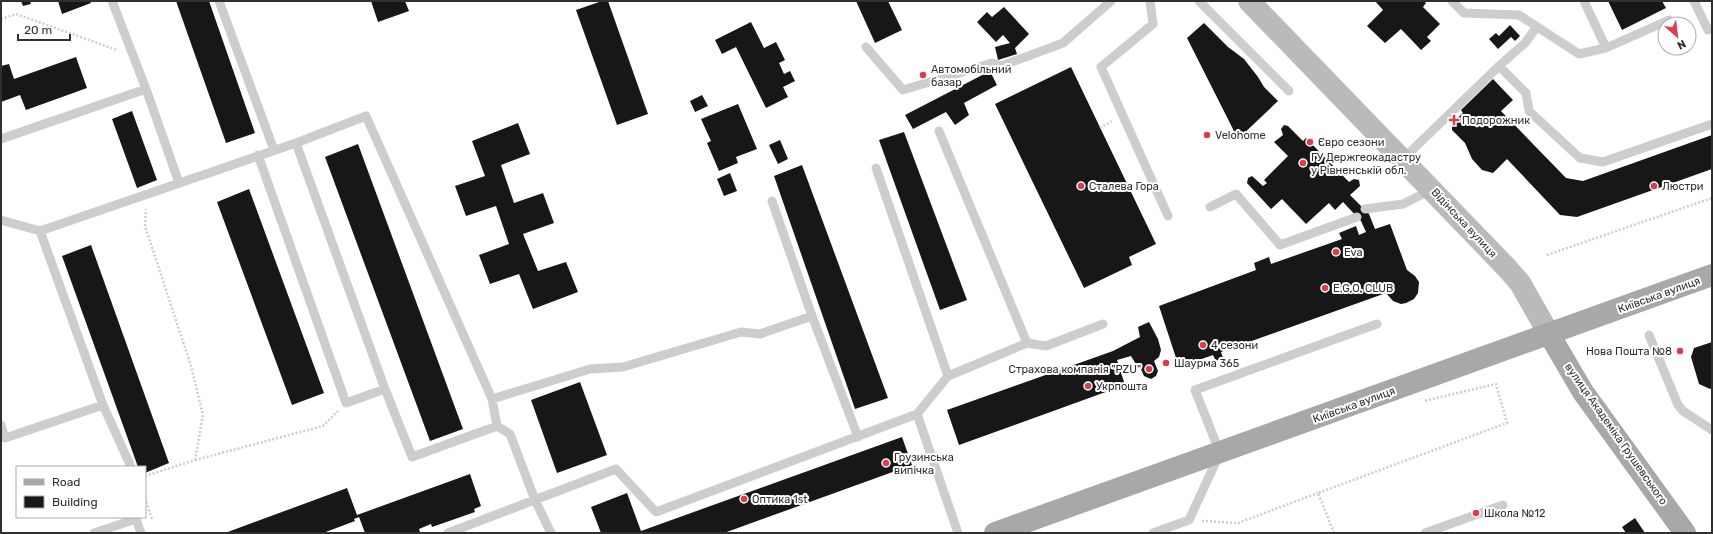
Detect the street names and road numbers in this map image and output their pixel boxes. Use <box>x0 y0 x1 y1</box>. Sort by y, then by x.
street label: Відінська вулиця <box>1429 186 1499 260</box>
street label: Київська вулиця <box>1616 274 1702 316</box>
street label: вулиця Академіка Грушевського <box>1562 361 1670 507</box>
street label: Київська вулиця <box>1311 384 1397 426</box>

